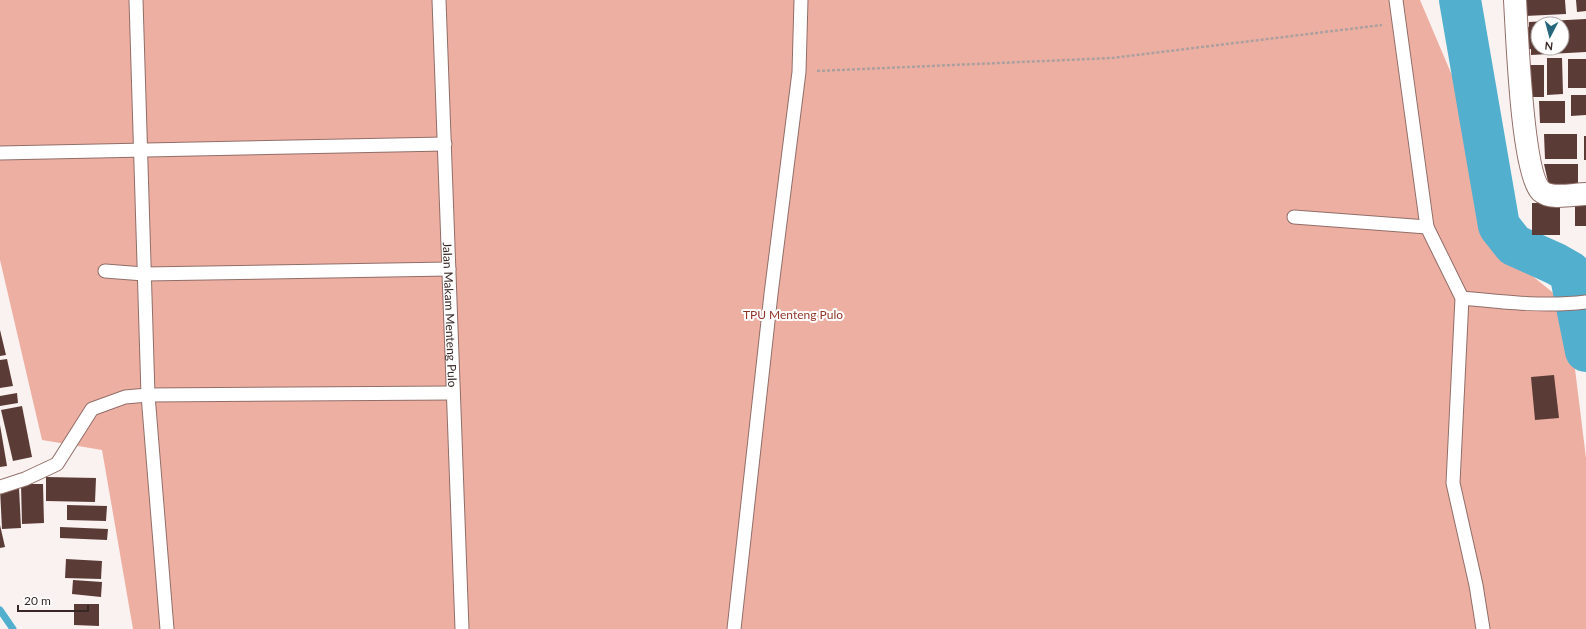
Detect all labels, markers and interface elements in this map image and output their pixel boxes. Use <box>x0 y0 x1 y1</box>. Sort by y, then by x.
north arrow <box>1530 16 1570 56</box>
text: N <box>1544 40 1554 53</box>
street label: Jalan Makam Menteng Pulo <box>440 242 461 388</box>
park label: TPU Menteng Pulo <box>743 307 843 322</box>
scale bar <box>18 587 88 613</box>
text: 20 m <box>24 593 51 608</box>

